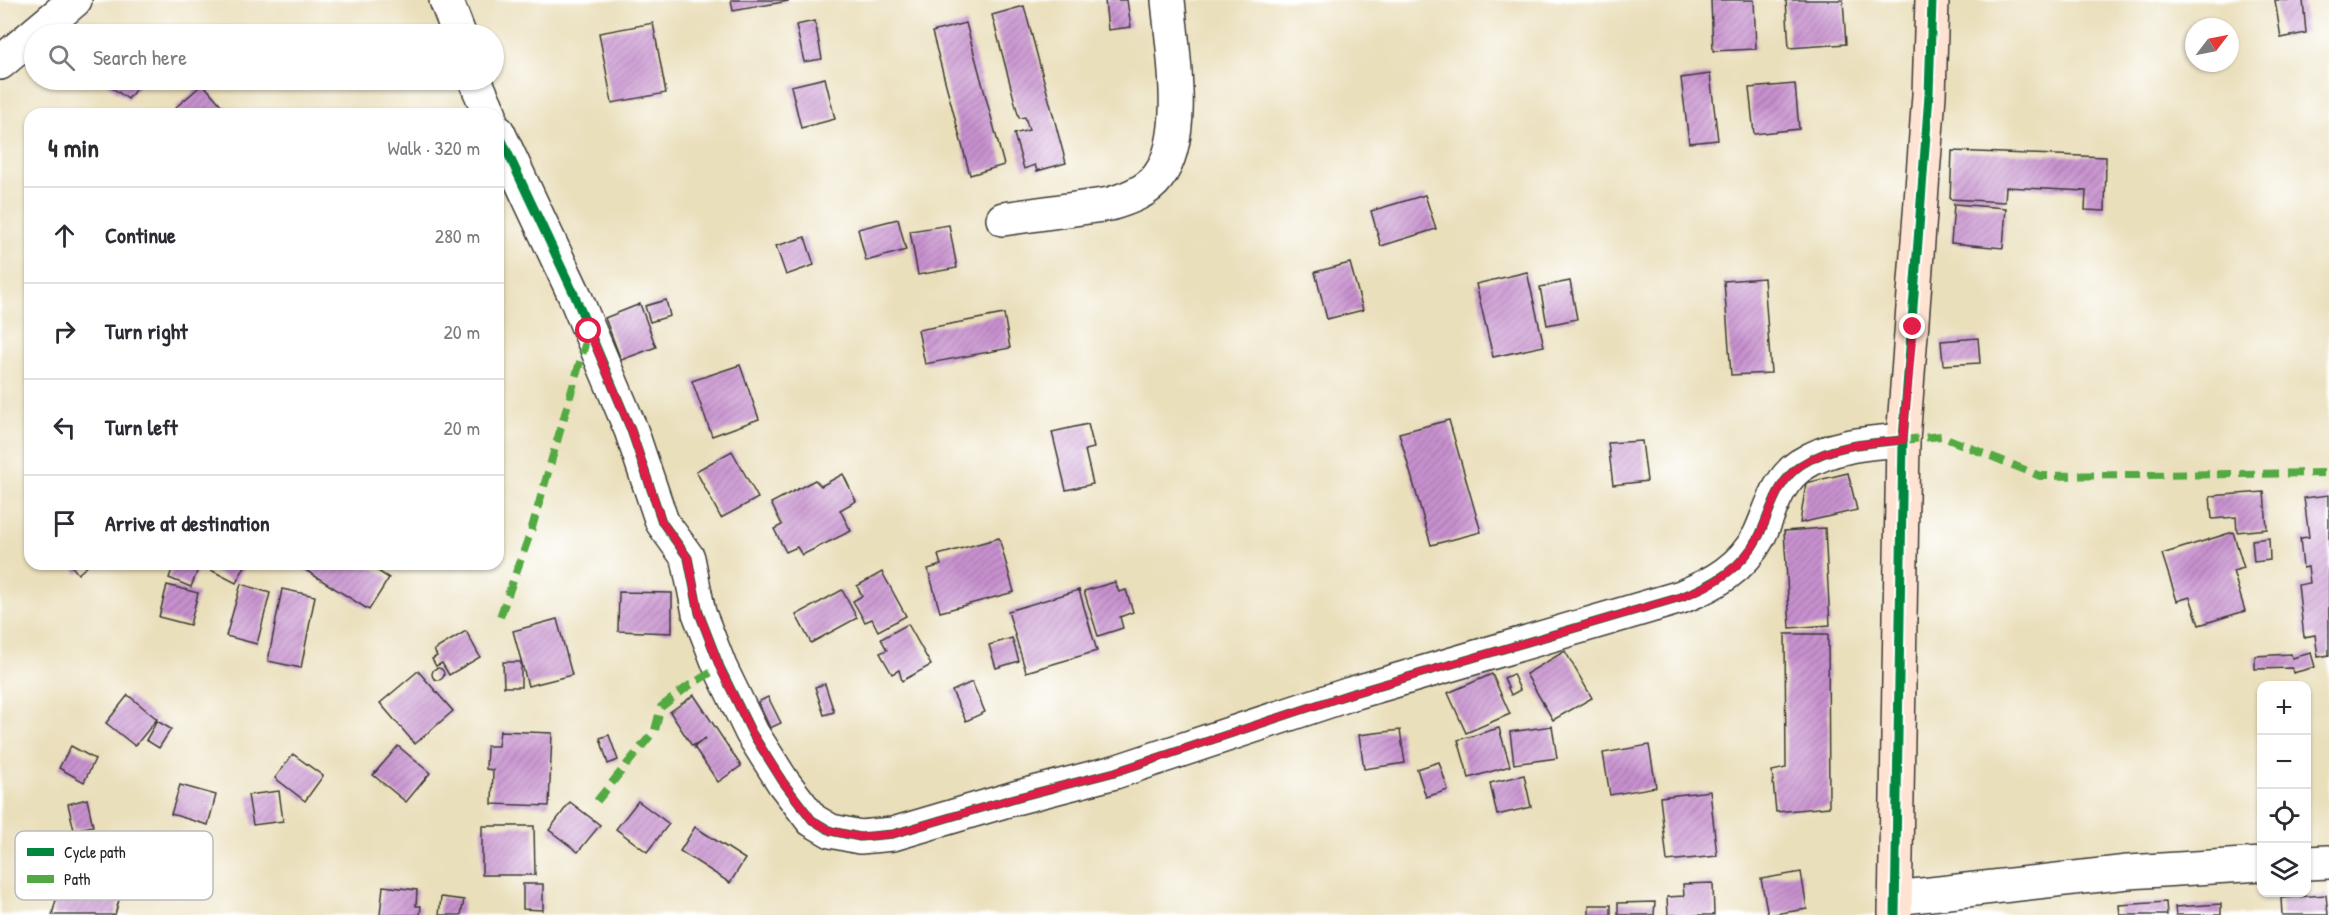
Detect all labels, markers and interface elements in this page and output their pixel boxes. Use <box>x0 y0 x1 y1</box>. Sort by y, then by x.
north arrow <box>2185 18 2239 72</box>
search box <box>24 24 504 90</box>
icon: search <box>45 41 78 74</box>
text: Search here <box>93 42 187 72</box>
text: 4 min <box>48 130 99 165</box>
text: Walk · 320 m <box>388 134 480 161</box>
icon: ahead <box>48 219 81 252</box>
text: Continue <box>105 220 176 250</box>
text: 280 m <box>435 222 480 249</box>
route end <box>1899 313 1925 339</box>
icon: right <box>48 315 81 348</box>
text: Turn right <box>105 316 188 346</box>
route start <box>575 317 601 343</box>
text: 20 m <box>443 318 480 345</box>
icon: left <box>48 411 81 444</box>
text: Turn left <box>105 412 178 442</box>
text: 20 m <box>443 414 480 441</box>
icon: arrive <box>48 507 81 540</box>
text: Arrive at destination <box>105 508 270 538</box>
map controls <box>2257 681 2311 897</box>
button: + <box>2257 681 2311 735</box>
button: − <box>2257 735 2311 789</box>
button: locate <box>2257 789 2311 843</box>
legend <box>15 831 213 900</box>
text: Cycle path <box>64 841 126 863</box>
button: layers <box>2257 843 2311 897</box>
text: Path <box>64 868 90 890</box>

